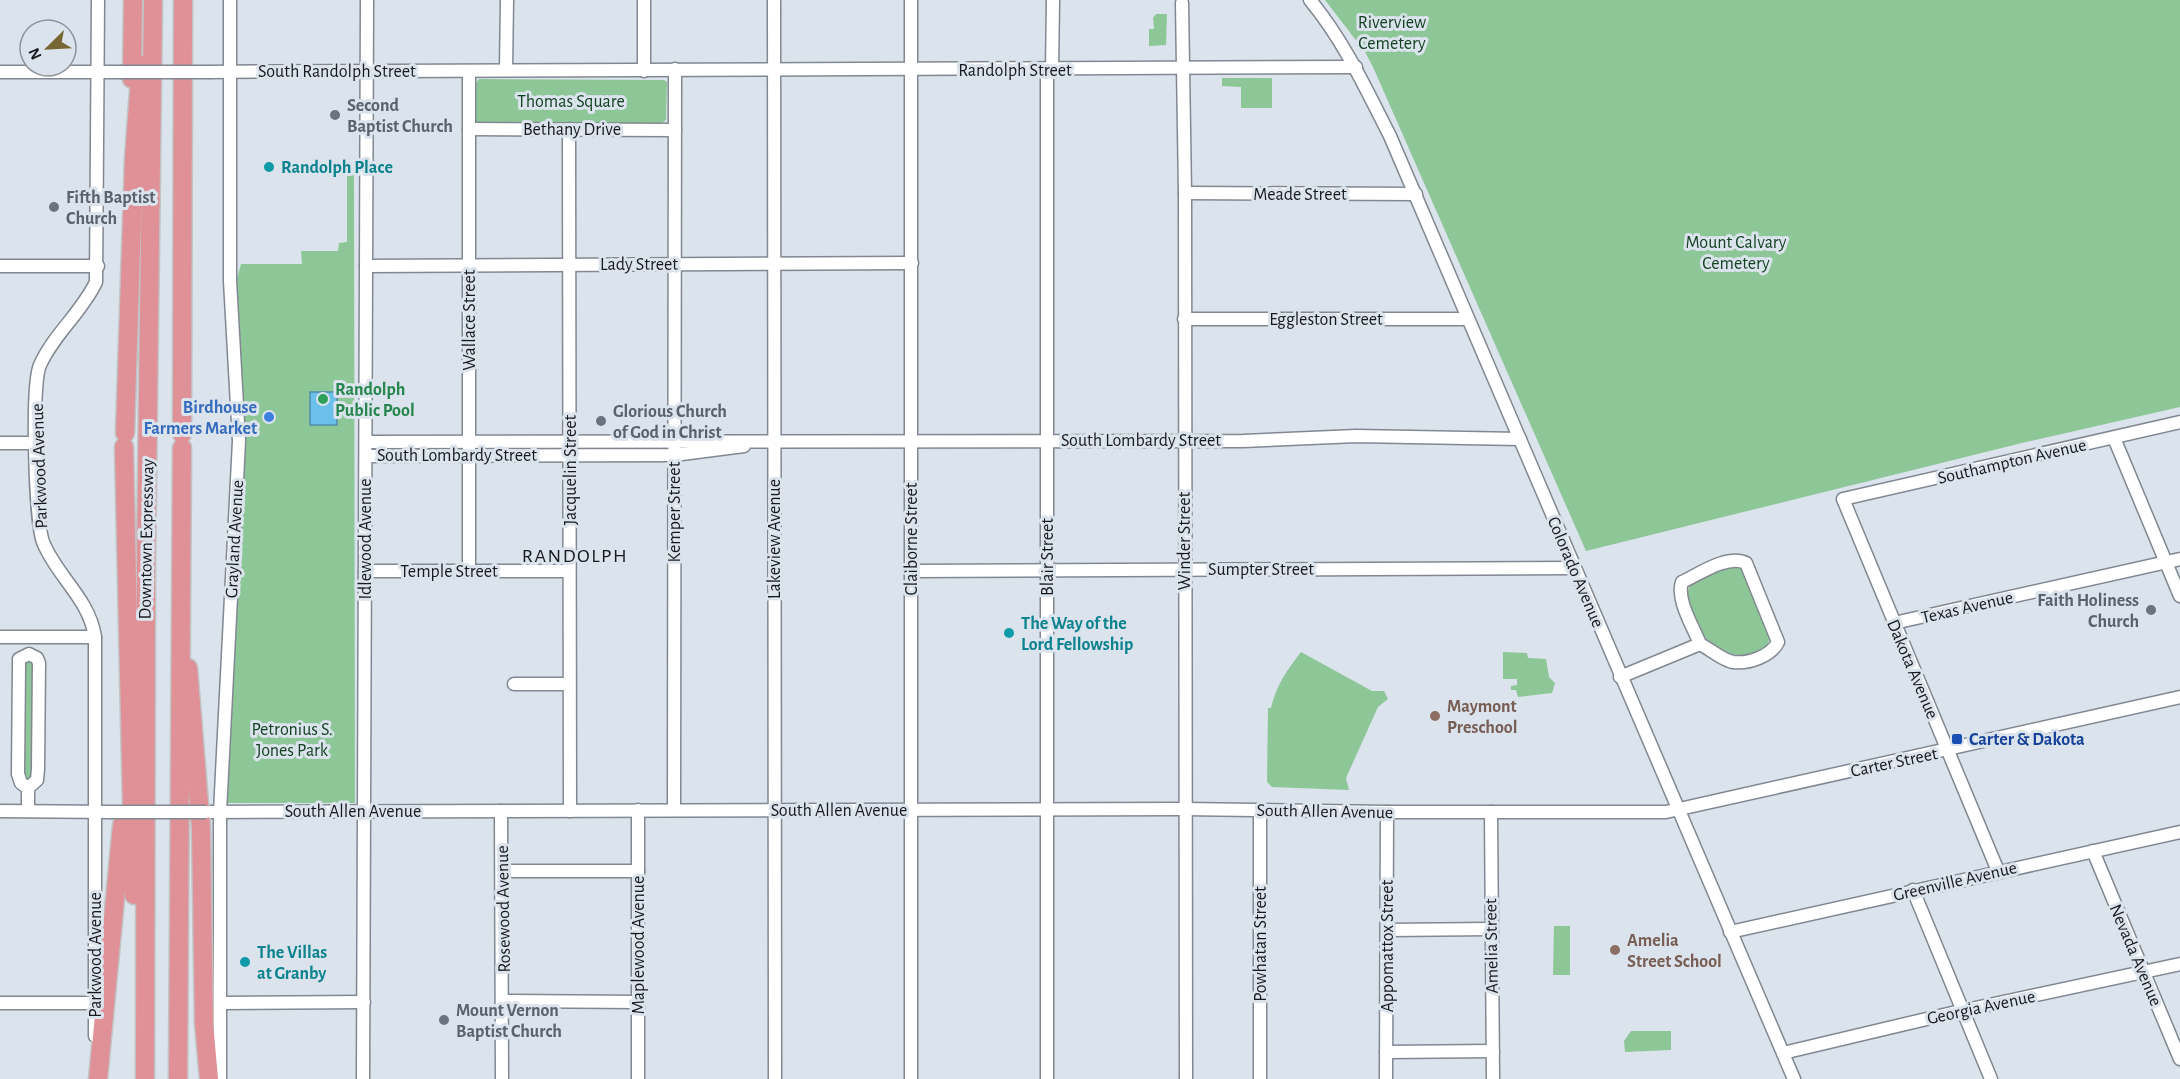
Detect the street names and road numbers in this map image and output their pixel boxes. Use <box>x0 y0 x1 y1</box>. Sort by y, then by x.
street label: Randolph Street <box>958 62 1072 80</box>
street label: South Randolph Street <box>258 63 416 81</box>
street label: Bethany Drive <box>523 121 621 139</box>
street label: Meade Street <box>1253 186 1347 204</box>
street label: Lady Street <box>600 256 678 274</box>
street label: Wallace Street <box>461 269 479 371</box>
street label: Eggleston Street <box>1269 311 1383 329</box>
street label: Parkwood Avenue <box>29 403 51 529</box>
street label: Jacquelin Street <box>562 414 580 525</box>
street label: South Lombardy Street <box>1061 432 1221 450</box>
street label: Southampton Avenue <box>1936 436 2088 488</box>
street label: South Lombardy Street <box>377 447 537 465</box>
street label: Downtown Expressway <box>137 458 157 619</box>
street label: Kemper Street <box>666 461 684 562</box>
street label: Grayland Avenue <box>223 479 247 599</box>
street label: Idlewood Avenue <box>357 479 375 599</box>
street label: Lakeview Avenue <box>766 479 784 599</box>
street label: Claiborne Street <box>903 482 921 596</box>
street label: Winder Street <box>1176 491 1194 590</box>
street label: Colorado Avenue <box>1544 514 1607 630</box>
street label: Blair Street <box>1039 518 1057 596</box>
street label: Sumpter Street <box>1208 561 1314 579</box>
street label: Temple Street <box>400 563 498 581</box>
street label: Texas Avenue <box>1919 589 2015 627</box>
street label: Dakota Avenue <box>1883 617 1941 722</box>
street label: Carter Street <box>1849 745 1939 781</box>
street label: South Allen Avenue <box>771 802 907 820</box>
street label: South Allen Avenue <box>1257 802 1393 822</box>
street label: South Allen Avenue <box>285 803 421 821</box>
street label: Rosewood Avenue <box>494 845 514 973</box>
street label: Greenville Avenue <box>1892 859 2019 905</box>
street label: Maplewood Avenue <box>630 876 648 1014</box>
street label: Appomattox Street <box>1379 879 1397 1012</box>
street label: Powhatan Street <box>1252 886 1270 1002</box>
street label: Parkwood Avenue <box>87 892 105 1018</box>
street label: Amelia Street <box>1482 898 1502 994</box>
street label: Nevada Avenue <box>2106 902 2165 1009</box>
street label: Georgia Avenue <box>1925 988 2037 1028</box>

